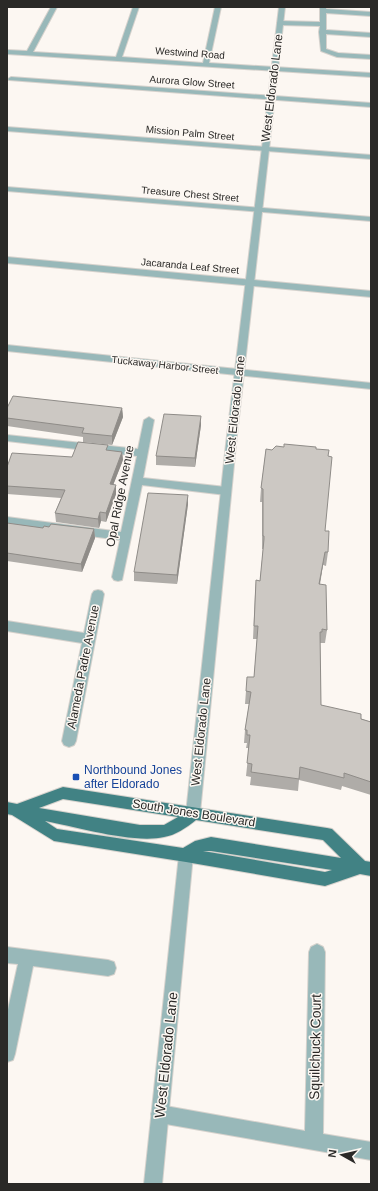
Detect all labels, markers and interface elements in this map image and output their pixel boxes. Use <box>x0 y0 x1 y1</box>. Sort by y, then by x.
street label: West Eldorado Lane <box>258 33 286 143</box>
street label: Westwind Road <box>155 45 225 61</box>
street label: Aurora Glow Street <box>149 74 235 90</box>
street label: Mission Palm Street <box>145 124 235 142</box>
street label: Treasure Chest Street <box>141 184 240 204</box>
street label: Jacaranda Leaf Street <box>141 256 240 276</box>
street label: Tuckaway Harbor Street <box>111 354 219 376</box>
street label: West Eldorado Lane <box>222 355 248 465</box>
street label: Opal Ridge Avenue <box>103 444 137 548</box>
street label: Alameda Padre Avenue <box>64 604 102 730</box>
street label: West Eldorado Lane <box>188 677 214 787</box>
place label: Northbound Jones after Eldorado <box>84 763 182 791</box>
marker: Northbound Jones after Eldorado <box>71 772 81 782</box>
street label: South Jones Boulevard <box>132 796 256 830</box>
street label: West Eldorado Lane <box>151 991 181 1119</box>
street label: Squilchuck Court <box>306 994 324 1100</box>
north arrow <box>322 1135 362 1175</box>
text: N <box>326 1149 339 1158</box>

